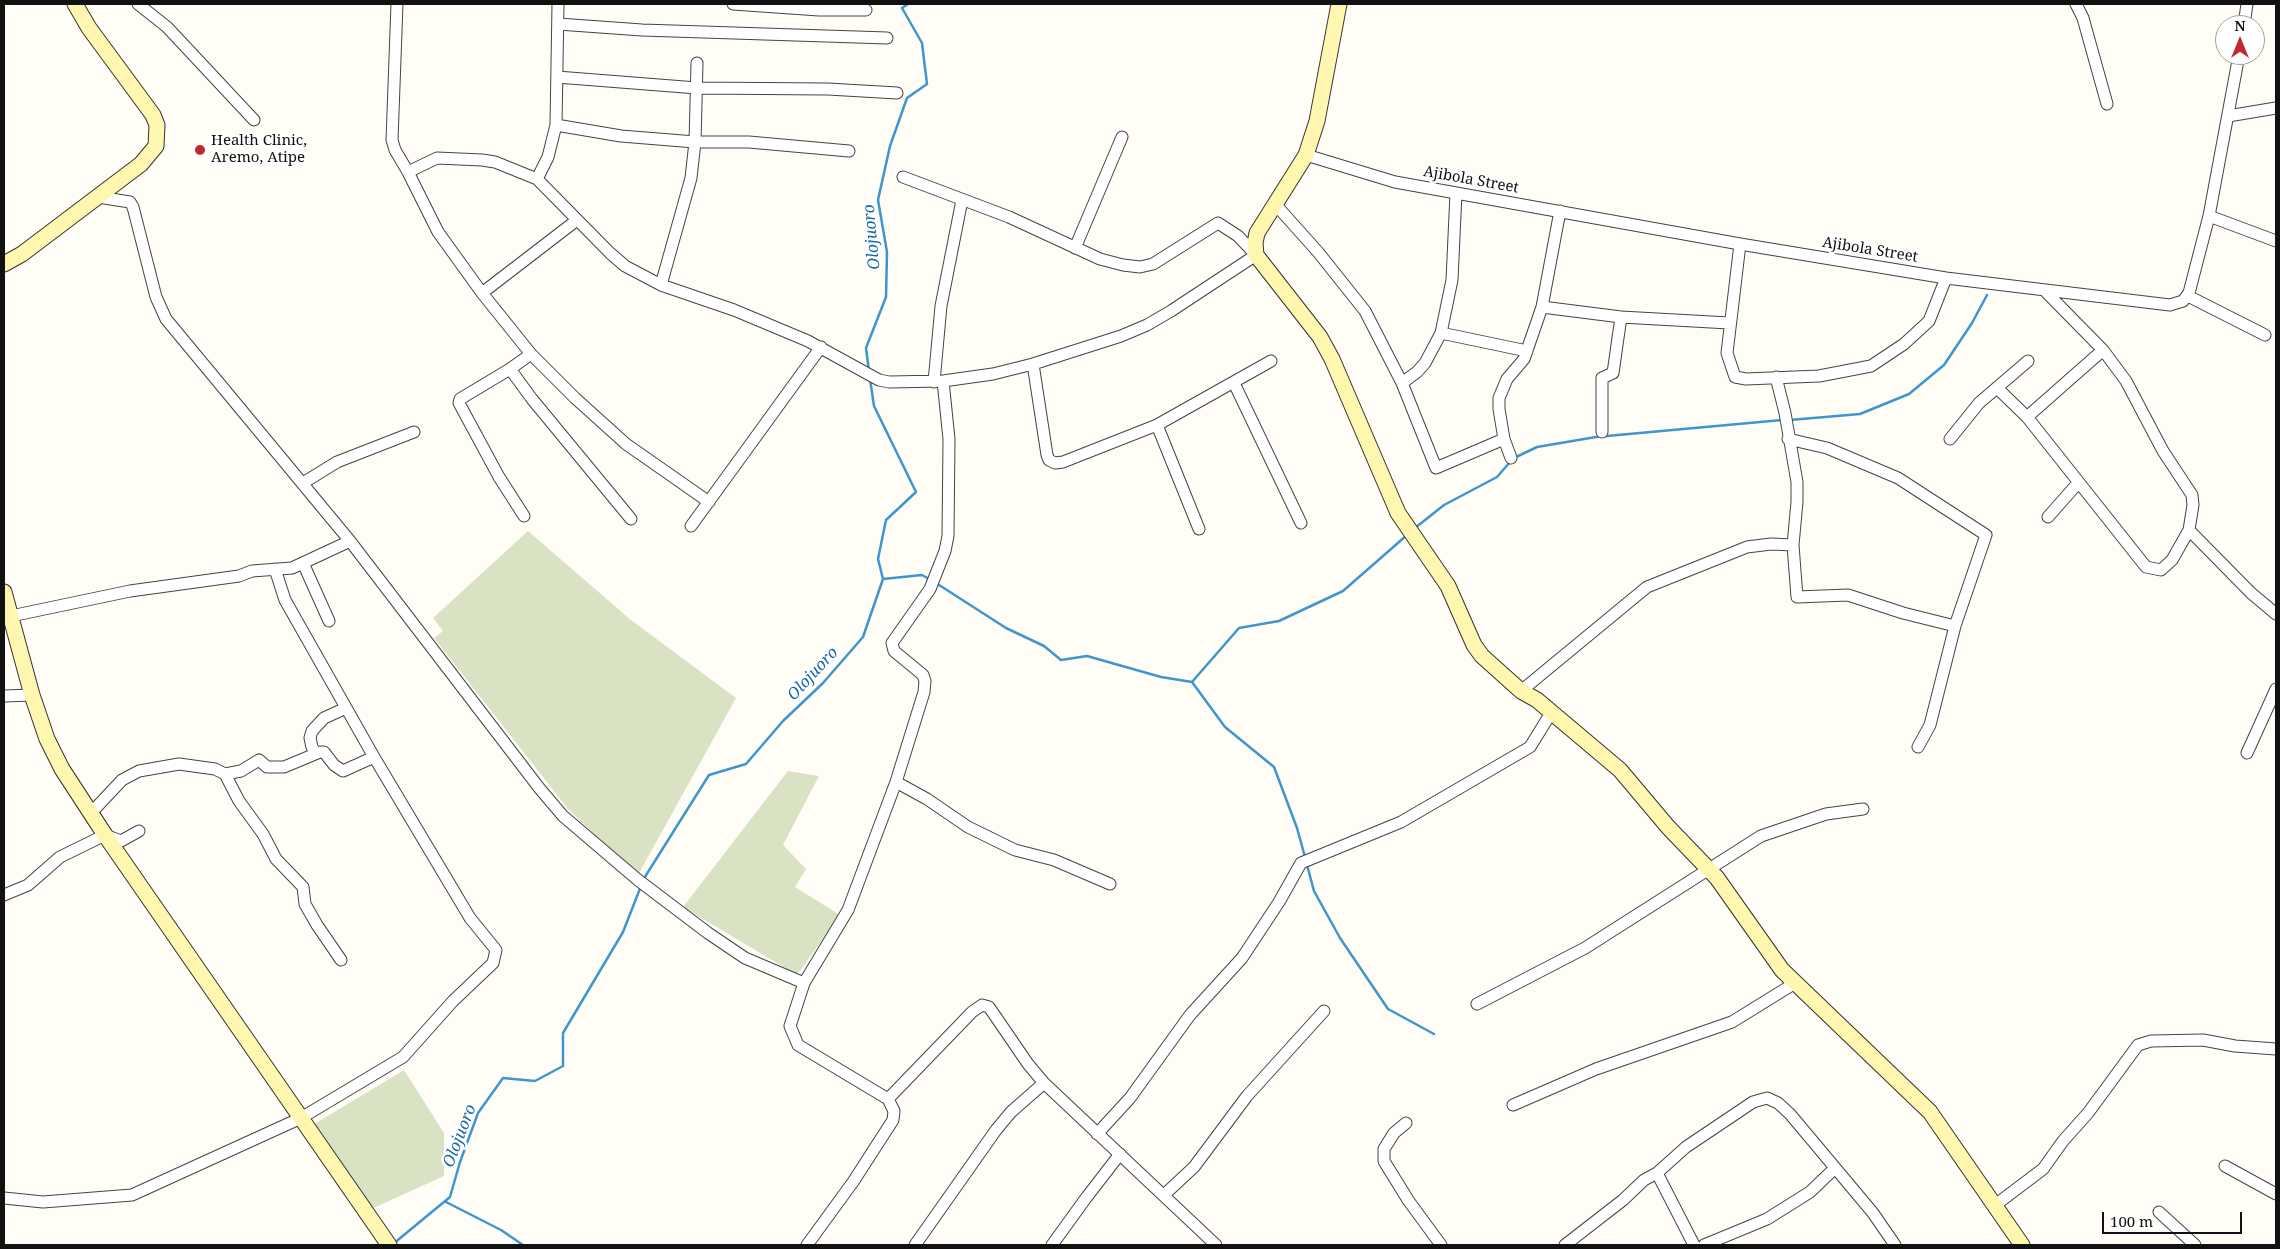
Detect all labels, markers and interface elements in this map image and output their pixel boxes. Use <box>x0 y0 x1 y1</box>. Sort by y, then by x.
north arrow <box>2215 15 2265 65</box>
text: N <box>2234 16 2246 35</box>
place label: Health Clinic, Aremo, Atipe <box>211 132 307 167</box>
marker: Health Clinic, Aremo, Atipe <box>193 143 207 157</box>
street label: Ajibola Street <box>1422 163 1520 197</box>
water label: Olojuoro <box>860 203 884 271</box>
street label: Ajibola Street <box>1821 234 1919 266</box>
water label: Olojuoro <box>784 643 842 705</box>
water label: Olojuoro <box>439 1102 481 1170</box>
scale bar <box>2105 1202 2245 1234</box>
text: 100 m <box>2110 1211 2153 1231</box>

